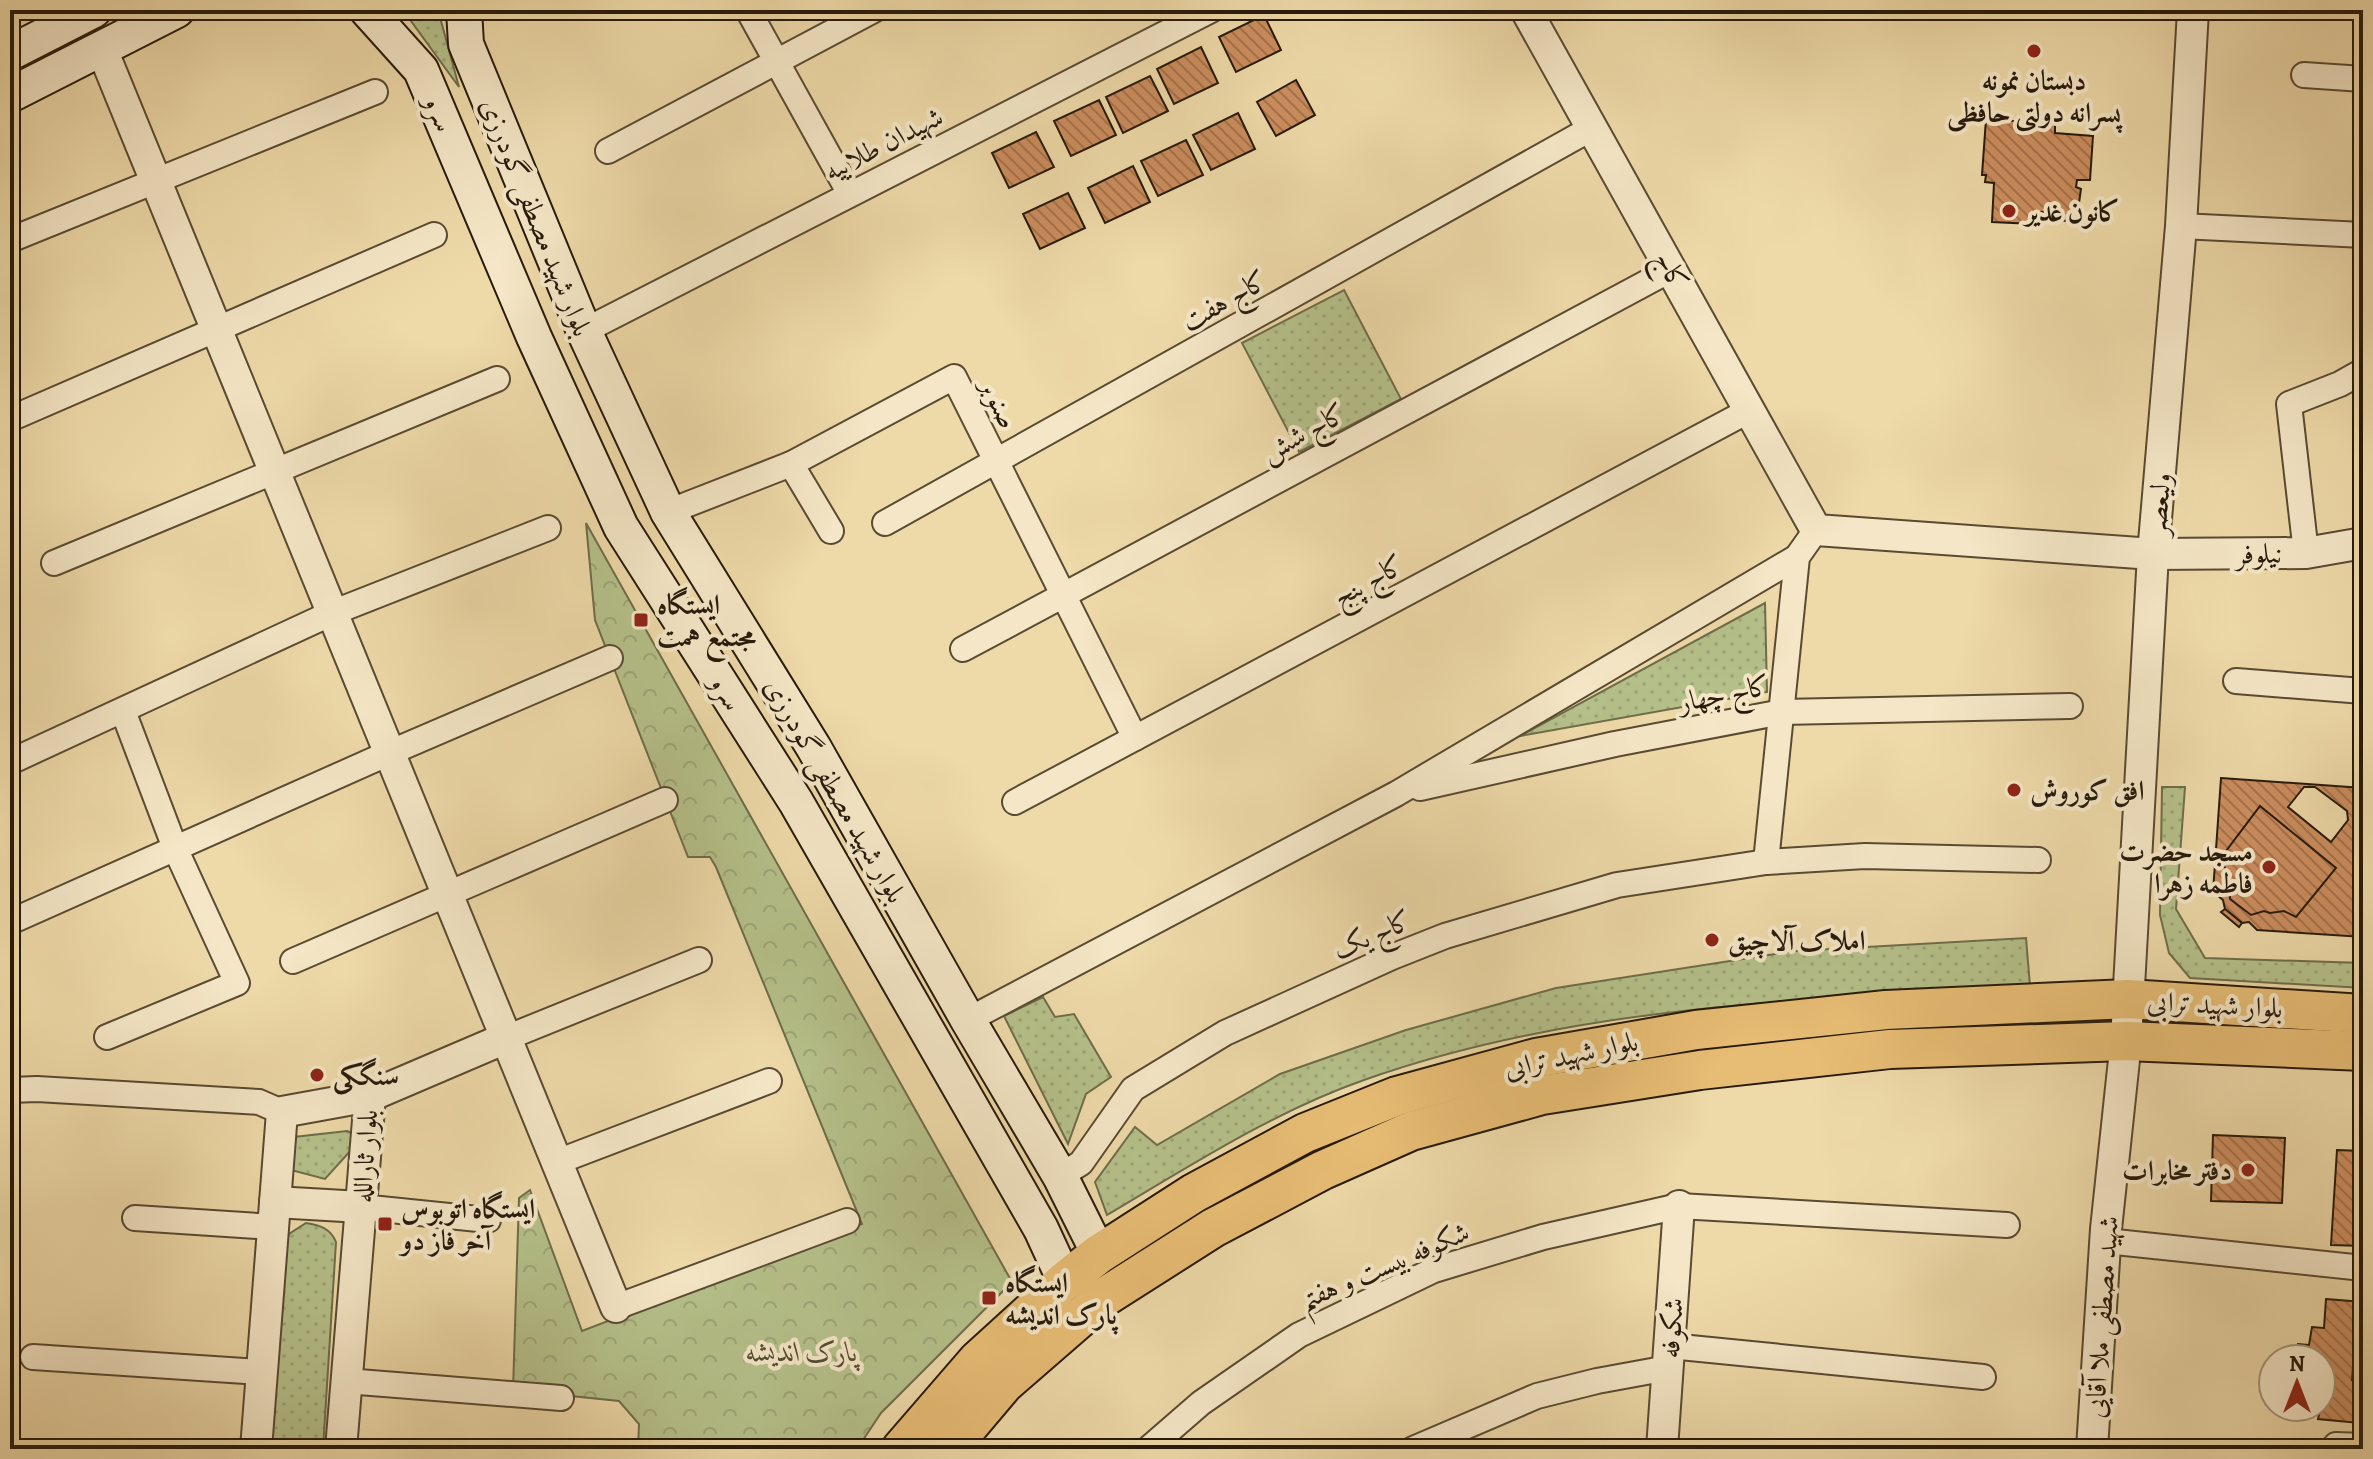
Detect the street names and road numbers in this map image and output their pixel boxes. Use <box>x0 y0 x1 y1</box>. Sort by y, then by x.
street label: سرو <box>413 86 464 138</box>
street label: بلوار شهید مصطفی گودرزی <box>470 92 601 343</box>
street label: شهیدان طلاییه <box>817 98 950 190</box>
street label: کاج <box>1640 244 1697 300</box>
street label: کاج هفت <box>1174 262 1278 345</box>
street label: صنوبر <box>969 369 1028 435</box>
street label: کاج شش <box>1254 395 1356 477</box>
street label: ولیعصر <box>2137 471 2181 540</box>
street label: نیلوفر <box>2233 535 2282 573</box>
street label: کاج پنج <box>1326 546 1414 621</box>
street label: سرو <box>699 665 752 718</box>
street label: کاج چهار <box>1672 666 1774 728</box>
street label: بلوار شهید مصطفی گودرزی <box>754 671 915 910</box>
street label: کاج یک <box>1327 901 1420 974</box>
street label: بلوار شهید ترابی <box>2146 982 2284 1028</box>
street label: بلوار شهید ترابی <box>1501 1022 1642 1088</box>
street label: بلوار ثارالله <box>343 1108 387 1204</box>
street label: شکوفه بیست و هفتم <box>1293 1213 1479 1326</box>
street label: شهید مصطفی ملا آقایی <box>2076 1215 2129 1419</box>
street label: شکوفه <box>1651 1296 1693 1360</box>

